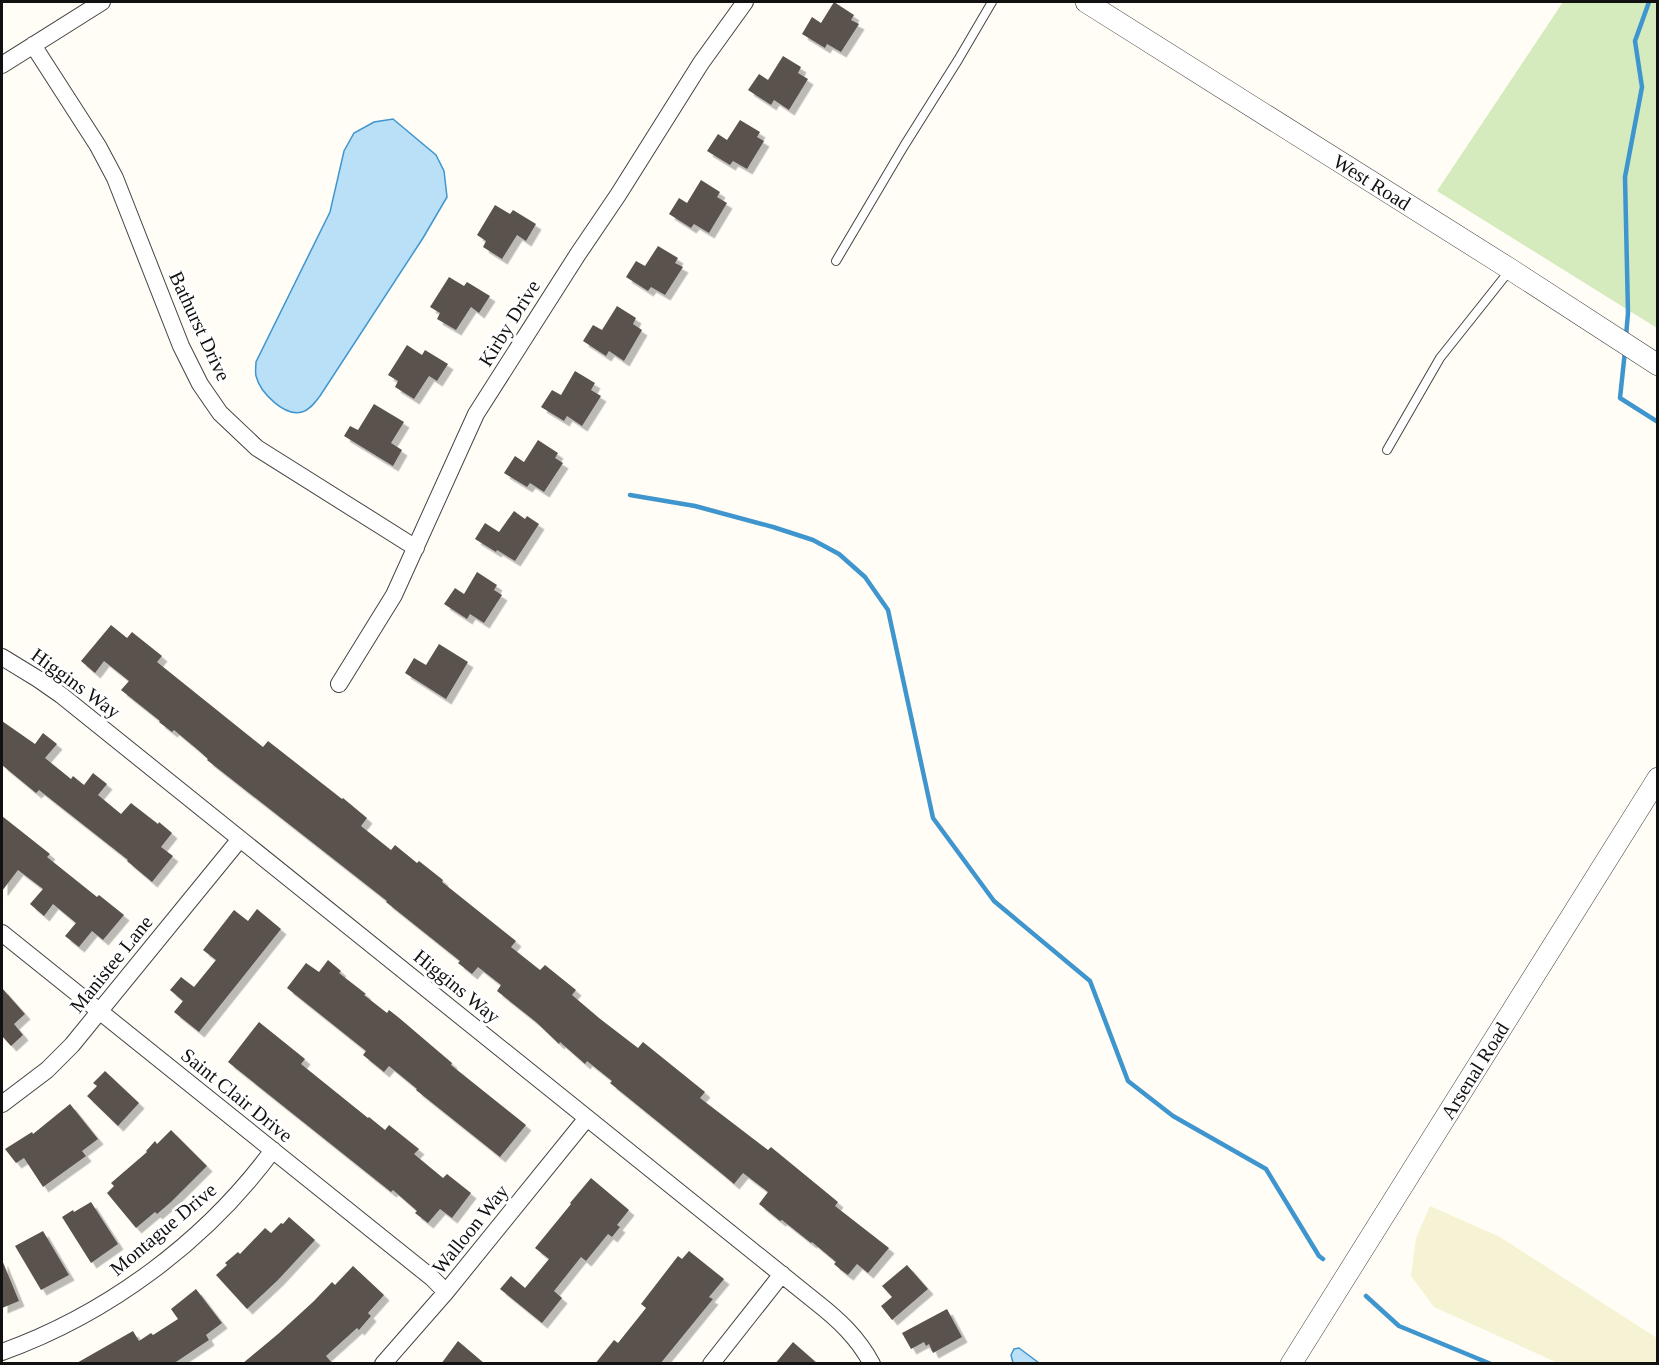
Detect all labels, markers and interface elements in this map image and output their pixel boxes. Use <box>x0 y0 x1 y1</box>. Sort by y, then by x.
street label: West Road <box>1329 150 1415 215</box>
street label: Bathurst Drive <box>165 268 235 384</box>
street label: Kirby Drive <box>474 276 545 371</box>
street label: Higgins Way <box>27 643 125 723</box>
street label: Manistee Lane <box>65 911 157 1017</box>
street label: Higgins Way <box>409 945 504 1028</box>
street label: Arsenal Road <box>1436 1019 1513 1123</box>
street label: Saint Clair Drive <box>177 1043 297 1147</box>
street label: Montague Drive <box>106 1178 221 1281</box>
street label: Walloon Way <box>427 1180 513 1279</box>

